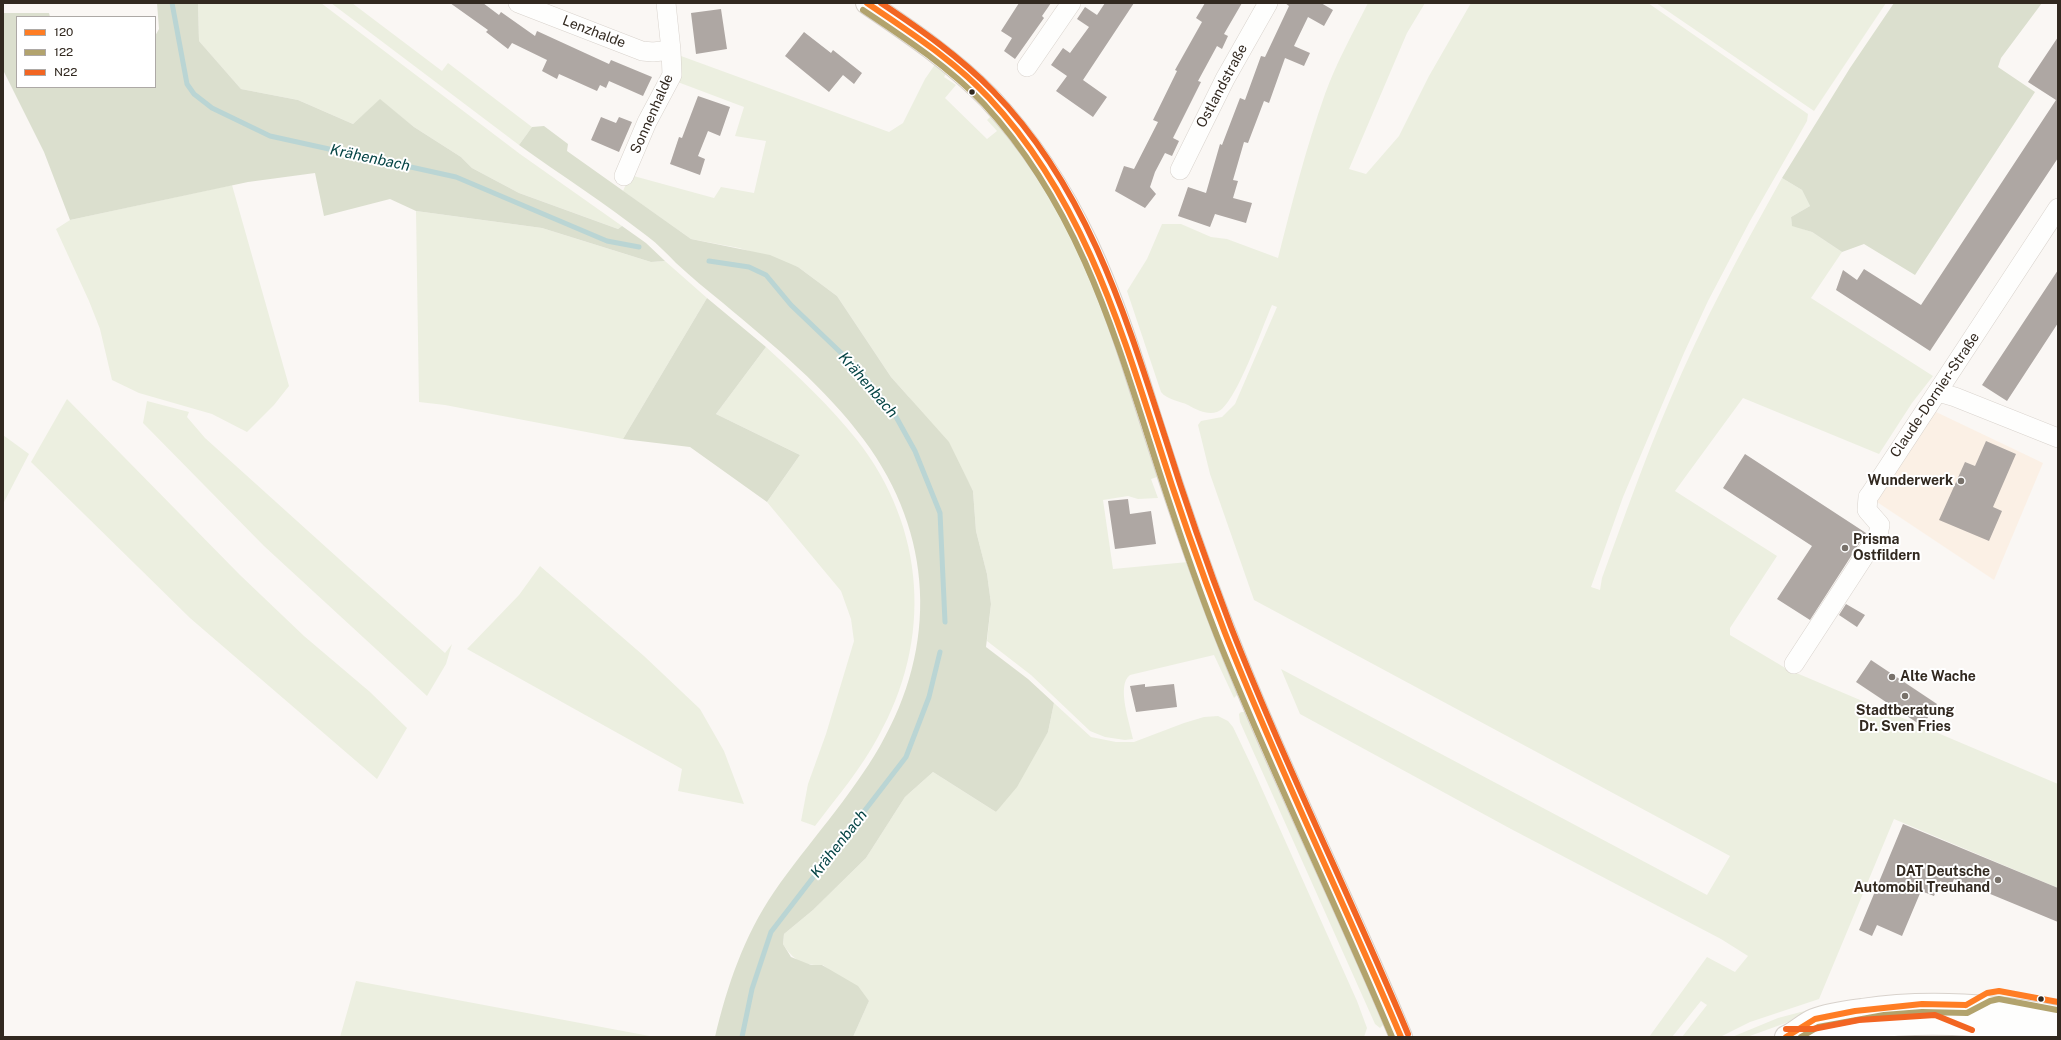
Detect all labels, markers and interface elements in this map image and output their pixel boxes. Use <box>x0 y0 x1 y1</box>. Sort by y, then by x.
street label: Lenzhalde <box>560 12 628 52</box>
legend <box>16 16 156 88</box>
text: 120 <box>54 25 73 39</box>
street label: Ostlandstraße <box>1193 41 1251 131</box>
text: 122 <box>54 45 73 59</box>
text: N22 <box>54 65 77 79</box>
street label: Sonnenhalde <box>627 72 677 156</box>
unlabelled marker <box>967 87 977 97</box>
water label: Krähenbach <box>328 141 412 175</box>
street label: Claude-Dornier-Straße <box>1887 329 1983 461</box>
water label: Krähenbach <box>835 348 901 422</box>
place label: Wunderwerk <box>1867 473 1953 489</box>
marker: Wunderwerk <box>1956 476 1966 486</box>
place label: Prisma Ostfildern <box>1853 532 1920 564</box>
marker: Prisma Ostfildern <box>1840 543 1850 553</box>
place label: Alte Wache <box>1900 669 1976 685</box>
marker: Alte Wache <box>1887 672 1897 682</box>
marker: Stadtberatung Dr. Sven Fries <box>1900 691 1910 701</box>
place label: Stadtberatung Dr. Sven Fries <box>1856 703 1954 736</box>
water label: Krähenbach <box>807 806 871 882</box>
place label: DAT Deutsche Automobil Treuhand <box>1854 864 1990 896</box>
marker: DAT Deutsche Automobil Treuhand <box>1993 875 2003 885</box>
unlabelled marker <box>2036 994 2046 1004</box>

